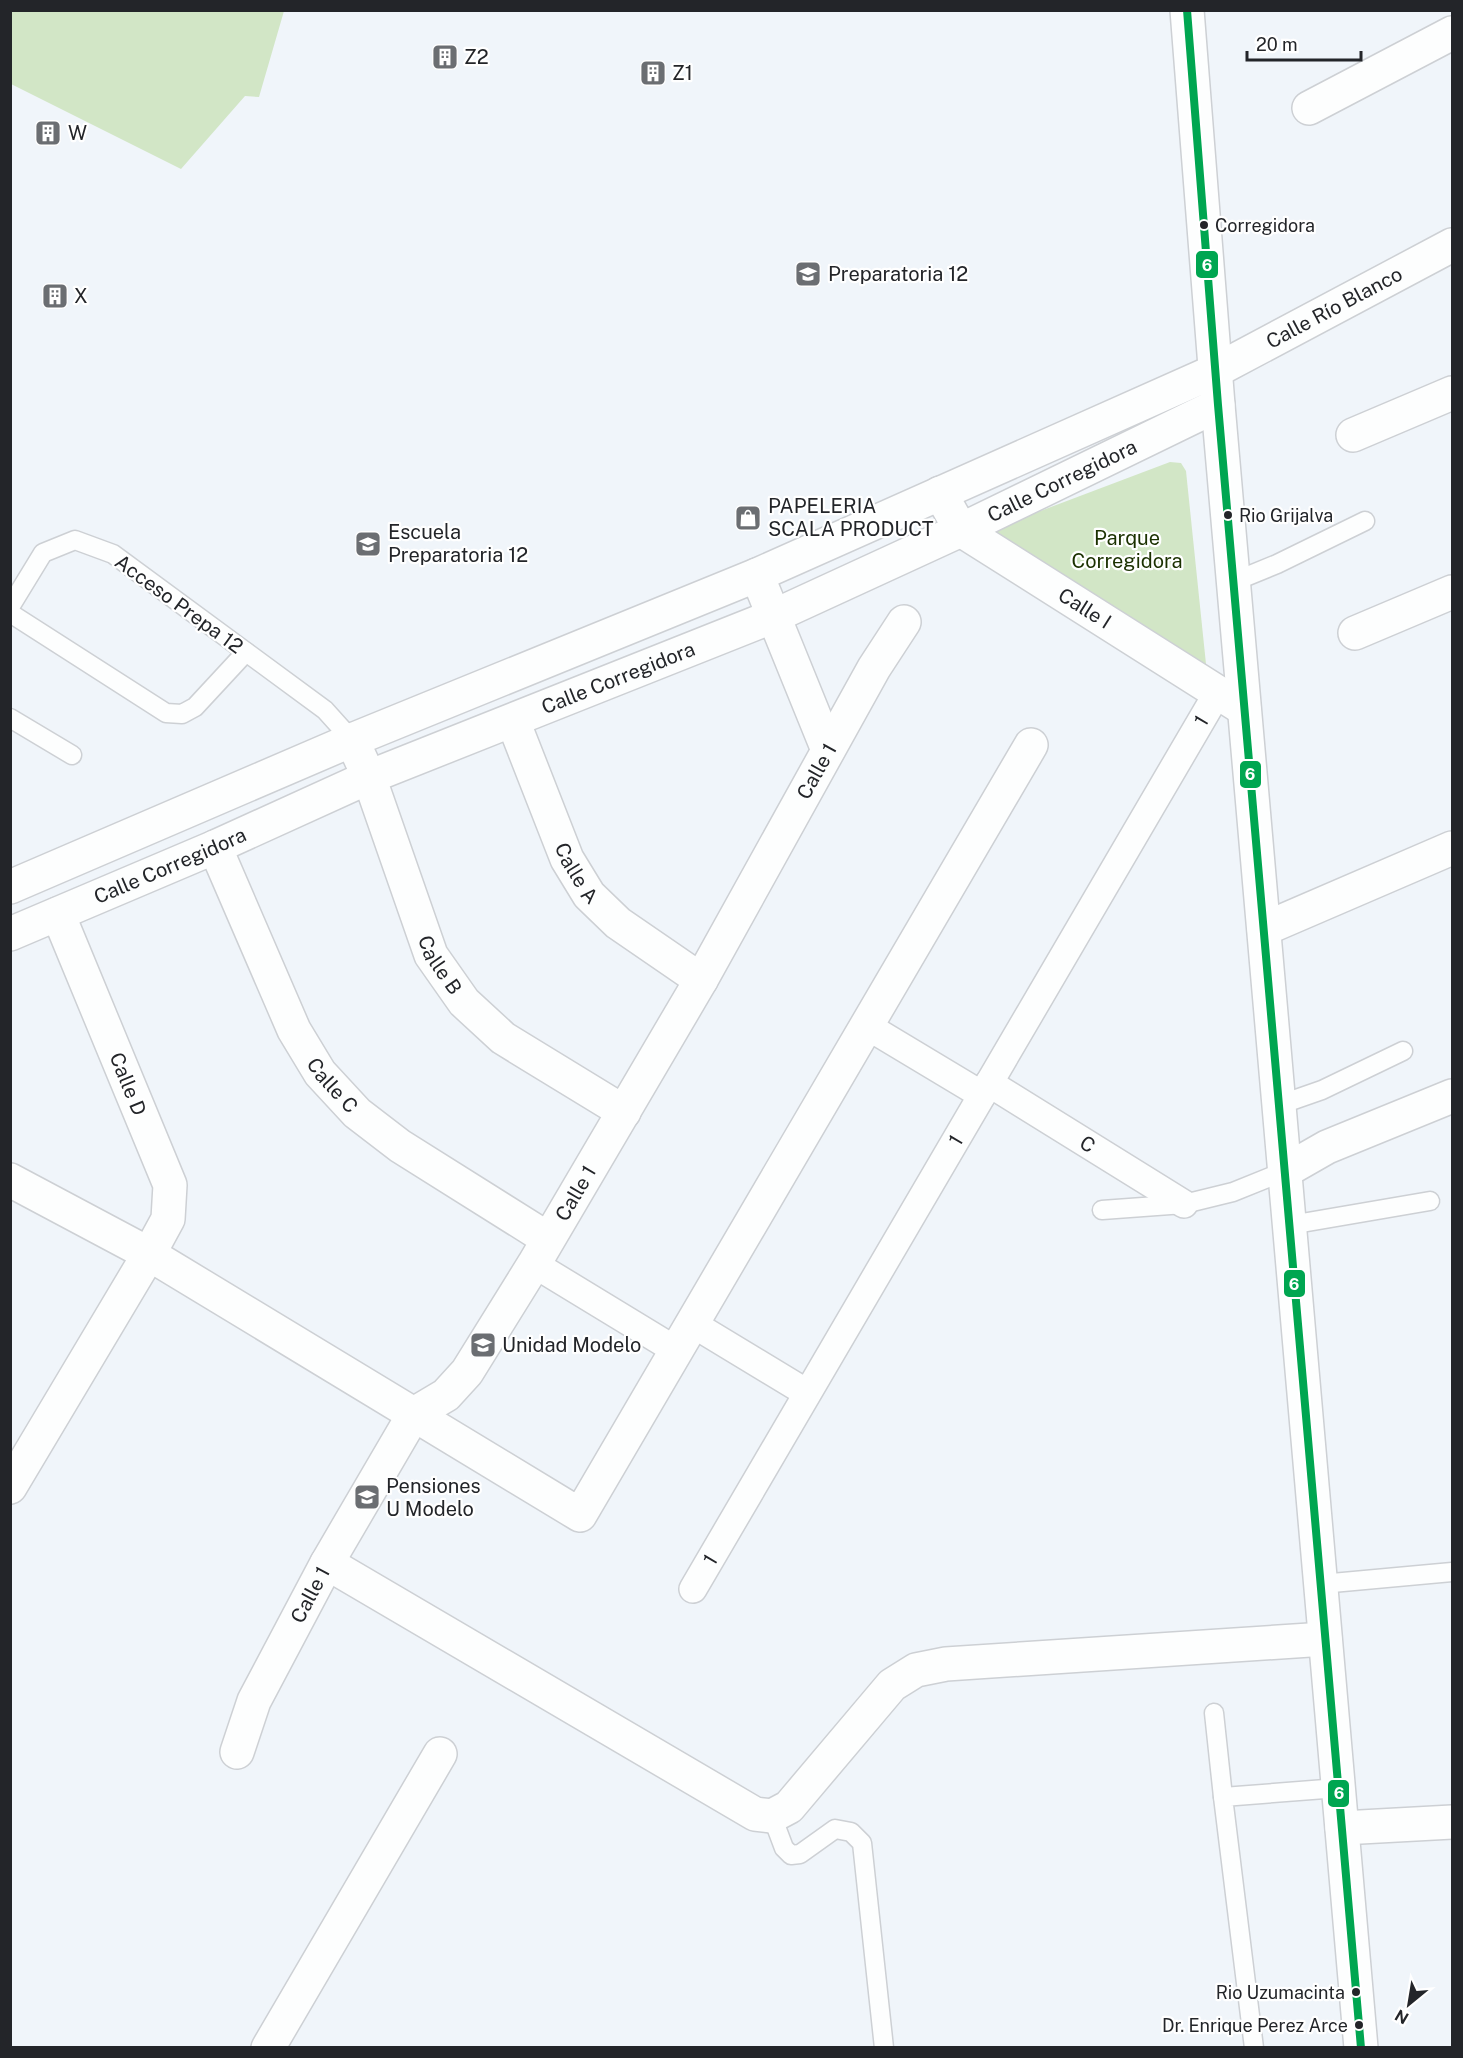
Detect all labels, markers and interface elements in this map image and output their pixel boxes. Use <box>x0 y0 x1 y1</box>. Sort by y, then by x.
scale bar <box>1247 24 1361 62</box>
text: 20 m <box>1256 34 1298 55</box>
building icon: Z2 <box>430 42 460 72</box>
place label: Z2 <box>464 45 489 69</box>
building icon: Z1 <box>638 58 668 88</box>
place label: Z1 <box>672 61 693 85</box>
building icon: W <box>33 118 63 148</box>
place label: W <box>68 121 87 145</box>
place label: Corregidora <box>1215 215 1315 236</box>
marker: Corregidora <box>1198 219 1210 231</box>
line badge: 6 <box>1195 250 1219 279</box>
text: 6 <box>1202 256 1212 275</box>
school or university icon: Preparatoria 12 <box>793 259 823 289</box>
place label: Preparatoria 12 <box>828 262 968 286</box>
street label: Calle Río Blanco <box>1262 262 1406 354</box>
building icon: X <box>40 281 70 311</box>
place label: X <box>74 284 88 308</box>
street label: Calle Corregidora <box>984 434 1141 527</box>
place label: PAPELERIA SCALA PRODUCT <box>768 494 934 541</box>
shop icon: PAPELERIA SCALA PRODUCT <box>733 503 763 533</box>
place label: Rio Grijalva <box>1239 505 1333 526</box>
marker: Rio Grijalva <box>1222 509 1234 521</box>
place label: Escuela Preparatoria 12 <box>388 520 528 567</box>
park label: Parque Corregidora <box>1072 526 1182 573</box>
school or university icon: Escuela Preparatoria 12 <box>353 529 383 559</box>
street label: Acceso Prepa 12 <box>110 549 248 659</box>
street label: Calle I <box>1054 583 1116 634</box>
street label: Calle Corregidora <box>538 637 698 719</box>
street label: 1 <box>1189 711 1214 730</box>
street label: Calle 1 <box>792 739 842 803</box>
line badge: 6 <box>1239 760 1262 789</box>
text: 6 <box>1245 765 1255 784</box>
street label: Calle Corregidora <box>90 822 250 909</box>
street label: Calle A <box>550 839 603 909</box>
street label: Calle B <box>413 932 467 999</box>
street label: Calle D <box>105 1049 151 1119</box>
street label: Calle C <box>302 1054 363 1118</box>
street label: C <box>1075 1130 1100 1158</box>
street label: 1 <box>943 1131 968 1150</box>
street label: Calle 1 <box>550 1161 601 1225</box>
line badge: 6 <box>1283 1269 1306 1298</box>
text: 6 <box>1289 1275 1299 1294</box>
school or university icon: Unidad Modelo <box>468 1330 498 1360</box>
place label: Unidad Modelo <box>502 1333 641 1357</box>
place label: Pensiones U Modelo <box>386 1474 481 1521</box>
school or university icon: Pensiones U Modelo <box>352 1482 382 1512</box>
street label: 1 <box>698 1550 723 1569</box>
street label: Calle 1 <box>286 1562 335 1627</box>
line badge: 6 <box>1327 1779 1350 1808</box>
text: 6 <box>1334 1784 1344 1803</box>
north arrow <box>1379 1974 1439 2034</box>
place label: Rio Uzumacinta <box>1216 1982 1345 2003</box>
marker: Rio Uzumacinta <box>1350 1986 1362 1998</box>
text: N <box>1392 2005 1412 2028</box>
place label: Dr. Enrique Perez Arce <box>1162 2015 1348 2036</box>
marker: Dr. Enrique Perez Arce <box>1353 2019 1365 2031</box>

